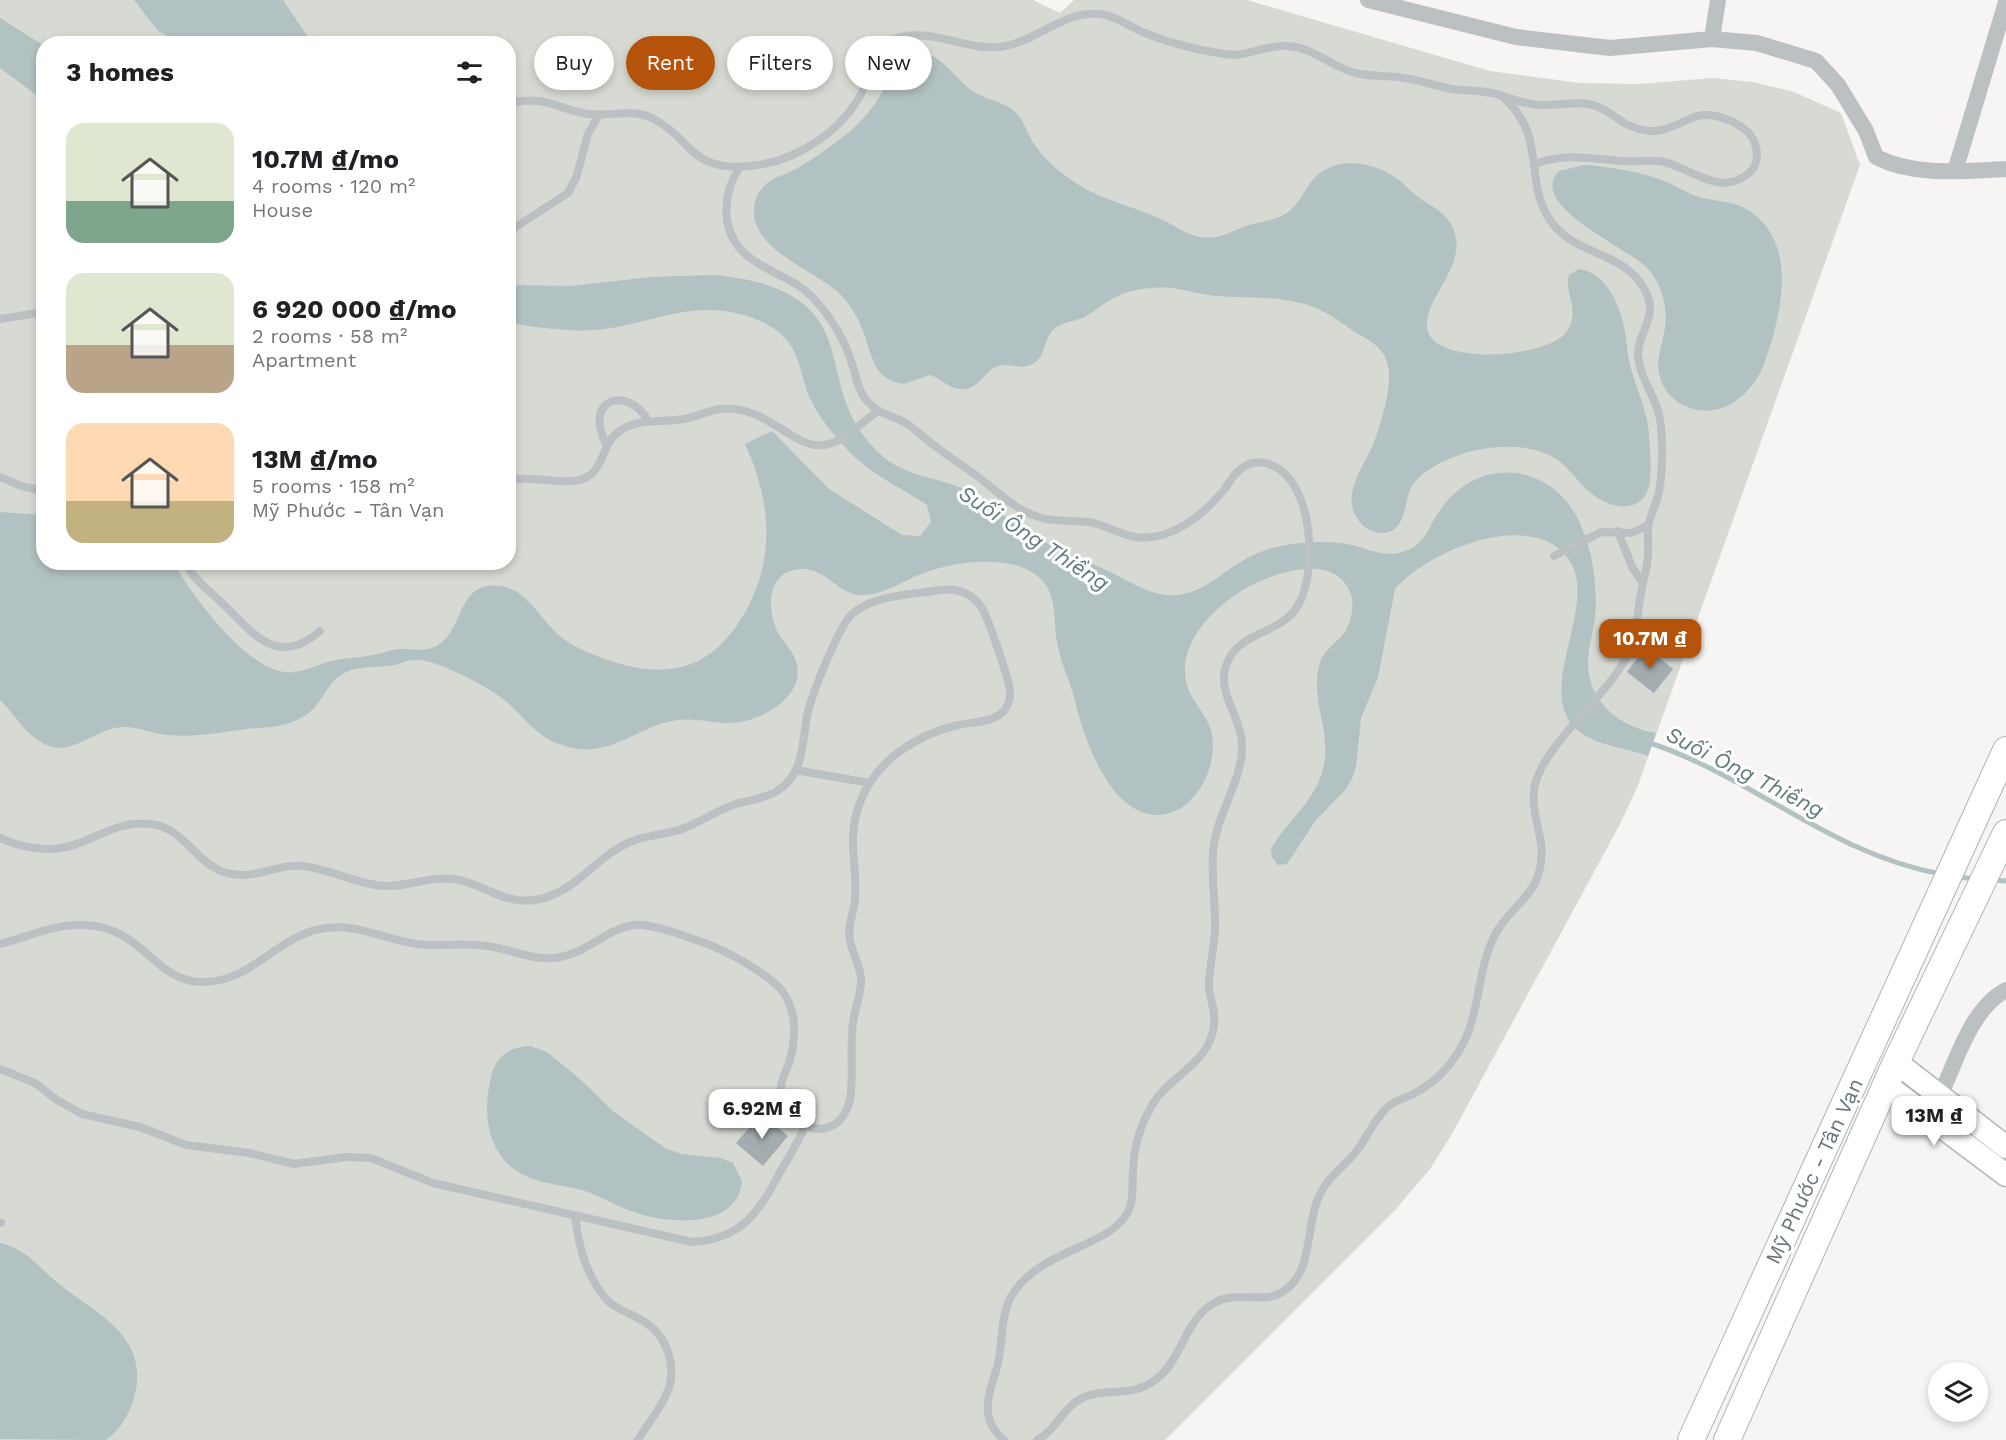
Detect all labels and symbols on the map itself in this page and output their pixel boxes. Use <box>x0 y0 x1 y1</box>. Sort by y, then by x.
water label: Suối Ông Thiềng <box>954 480 1114 596</box>
pin: 10.7M ₫ <box>1595 619 1705 670</box>
water label: Suối Ông Thiềng <box>1662 721 1828 823</box>
street label: Mỹ Phước - Tân Vạn <box>1760 1074 1868 1268</box>
pin: 6.92M ₫ <box>707 1089 817 1140</box>
pin: 13M ₫ <box>1892 1096 1976 1147</box>

